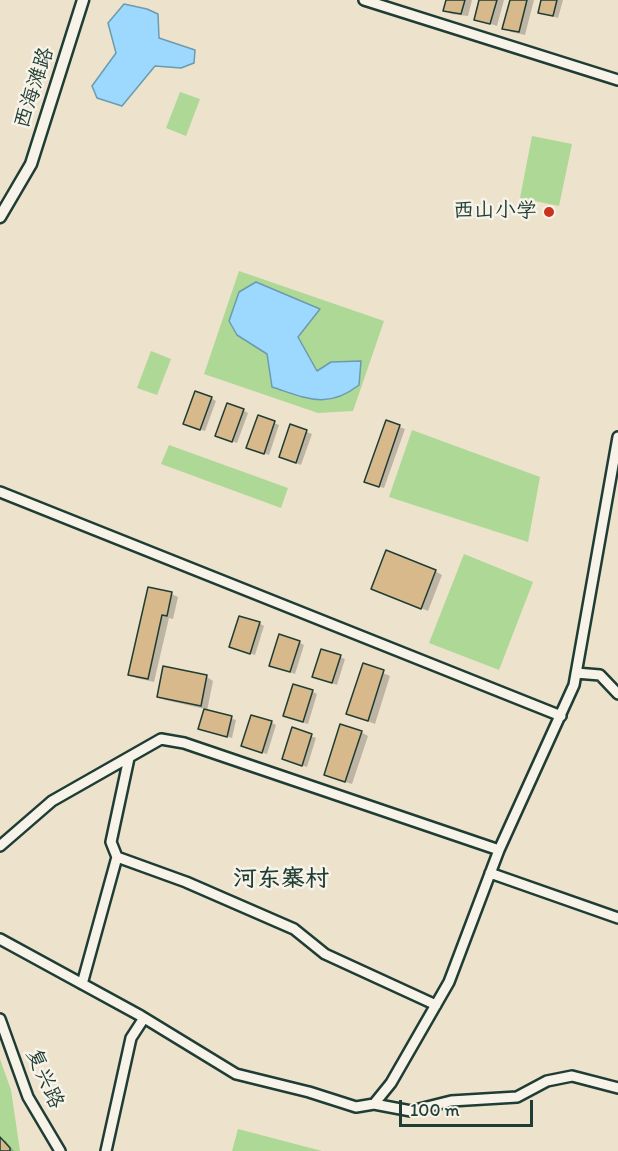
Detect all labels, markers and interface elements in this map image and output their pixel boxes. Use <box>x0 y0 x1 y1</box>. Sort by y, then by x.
street label: 西海滩路 <box>10 44 60 132</box>
place label: 西山小学 <box>453 199 537 225</box>
marker: 西山小学 <box>542 205 556 219</box>
district label: 河东寨村 <box>233 866 329 894</box>
street label: 复兴路 <box>20 1045 68 1113</box>
scale bar <box>402 1088 536 1126</box>
text: 100 m <box>410 1099 460 1121</box>

